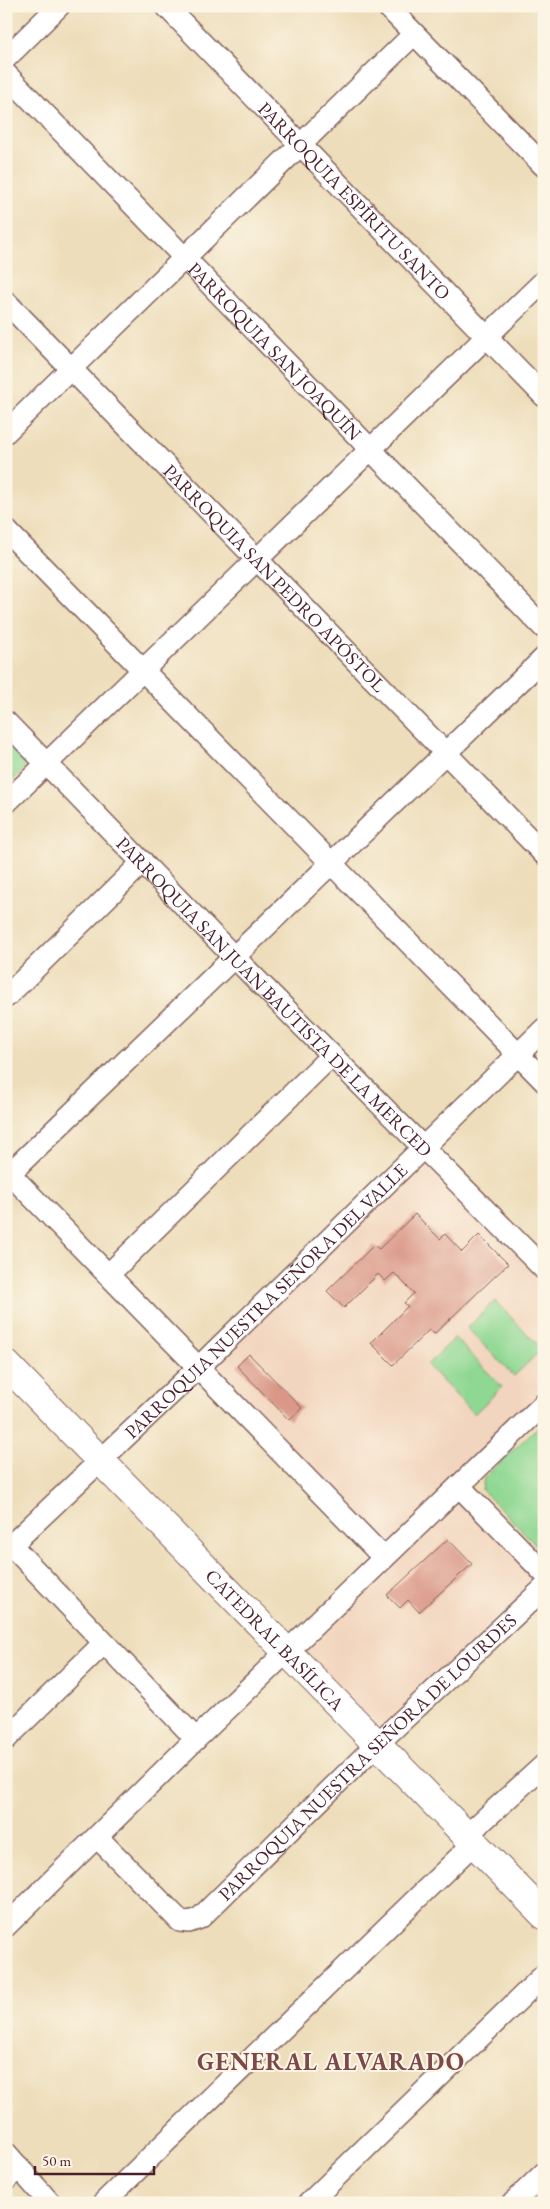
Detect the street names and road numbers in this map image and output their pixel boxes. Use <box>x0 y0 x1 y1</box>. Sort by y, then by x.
street label: PARROQUIA ESPÍRITU SANTO <box>253 96 456 305</box>
street label: PARROQUIA SAN JOAQUÍN <box>183 256 367 446</box>
street label: PARROQUIA SAN PEDRO APÓSTOL <box>158 458 391 697</box>
street label: PARROQUIA SAN JUAN BAUTISTA DE LA MERCED <box>111 831 438 1162</box>
street label: PARROQUIA NUESTRA SEÑORA DEL VALLE <box>119 1157 413 1444</box>
street label: CATEDRAL BASÍLICA <box>200 1563 350 1716</box>
street label: PARROQUIA NUESTRA SEÑORA DE LOURDES <box>213 1608 522 1906</box>

